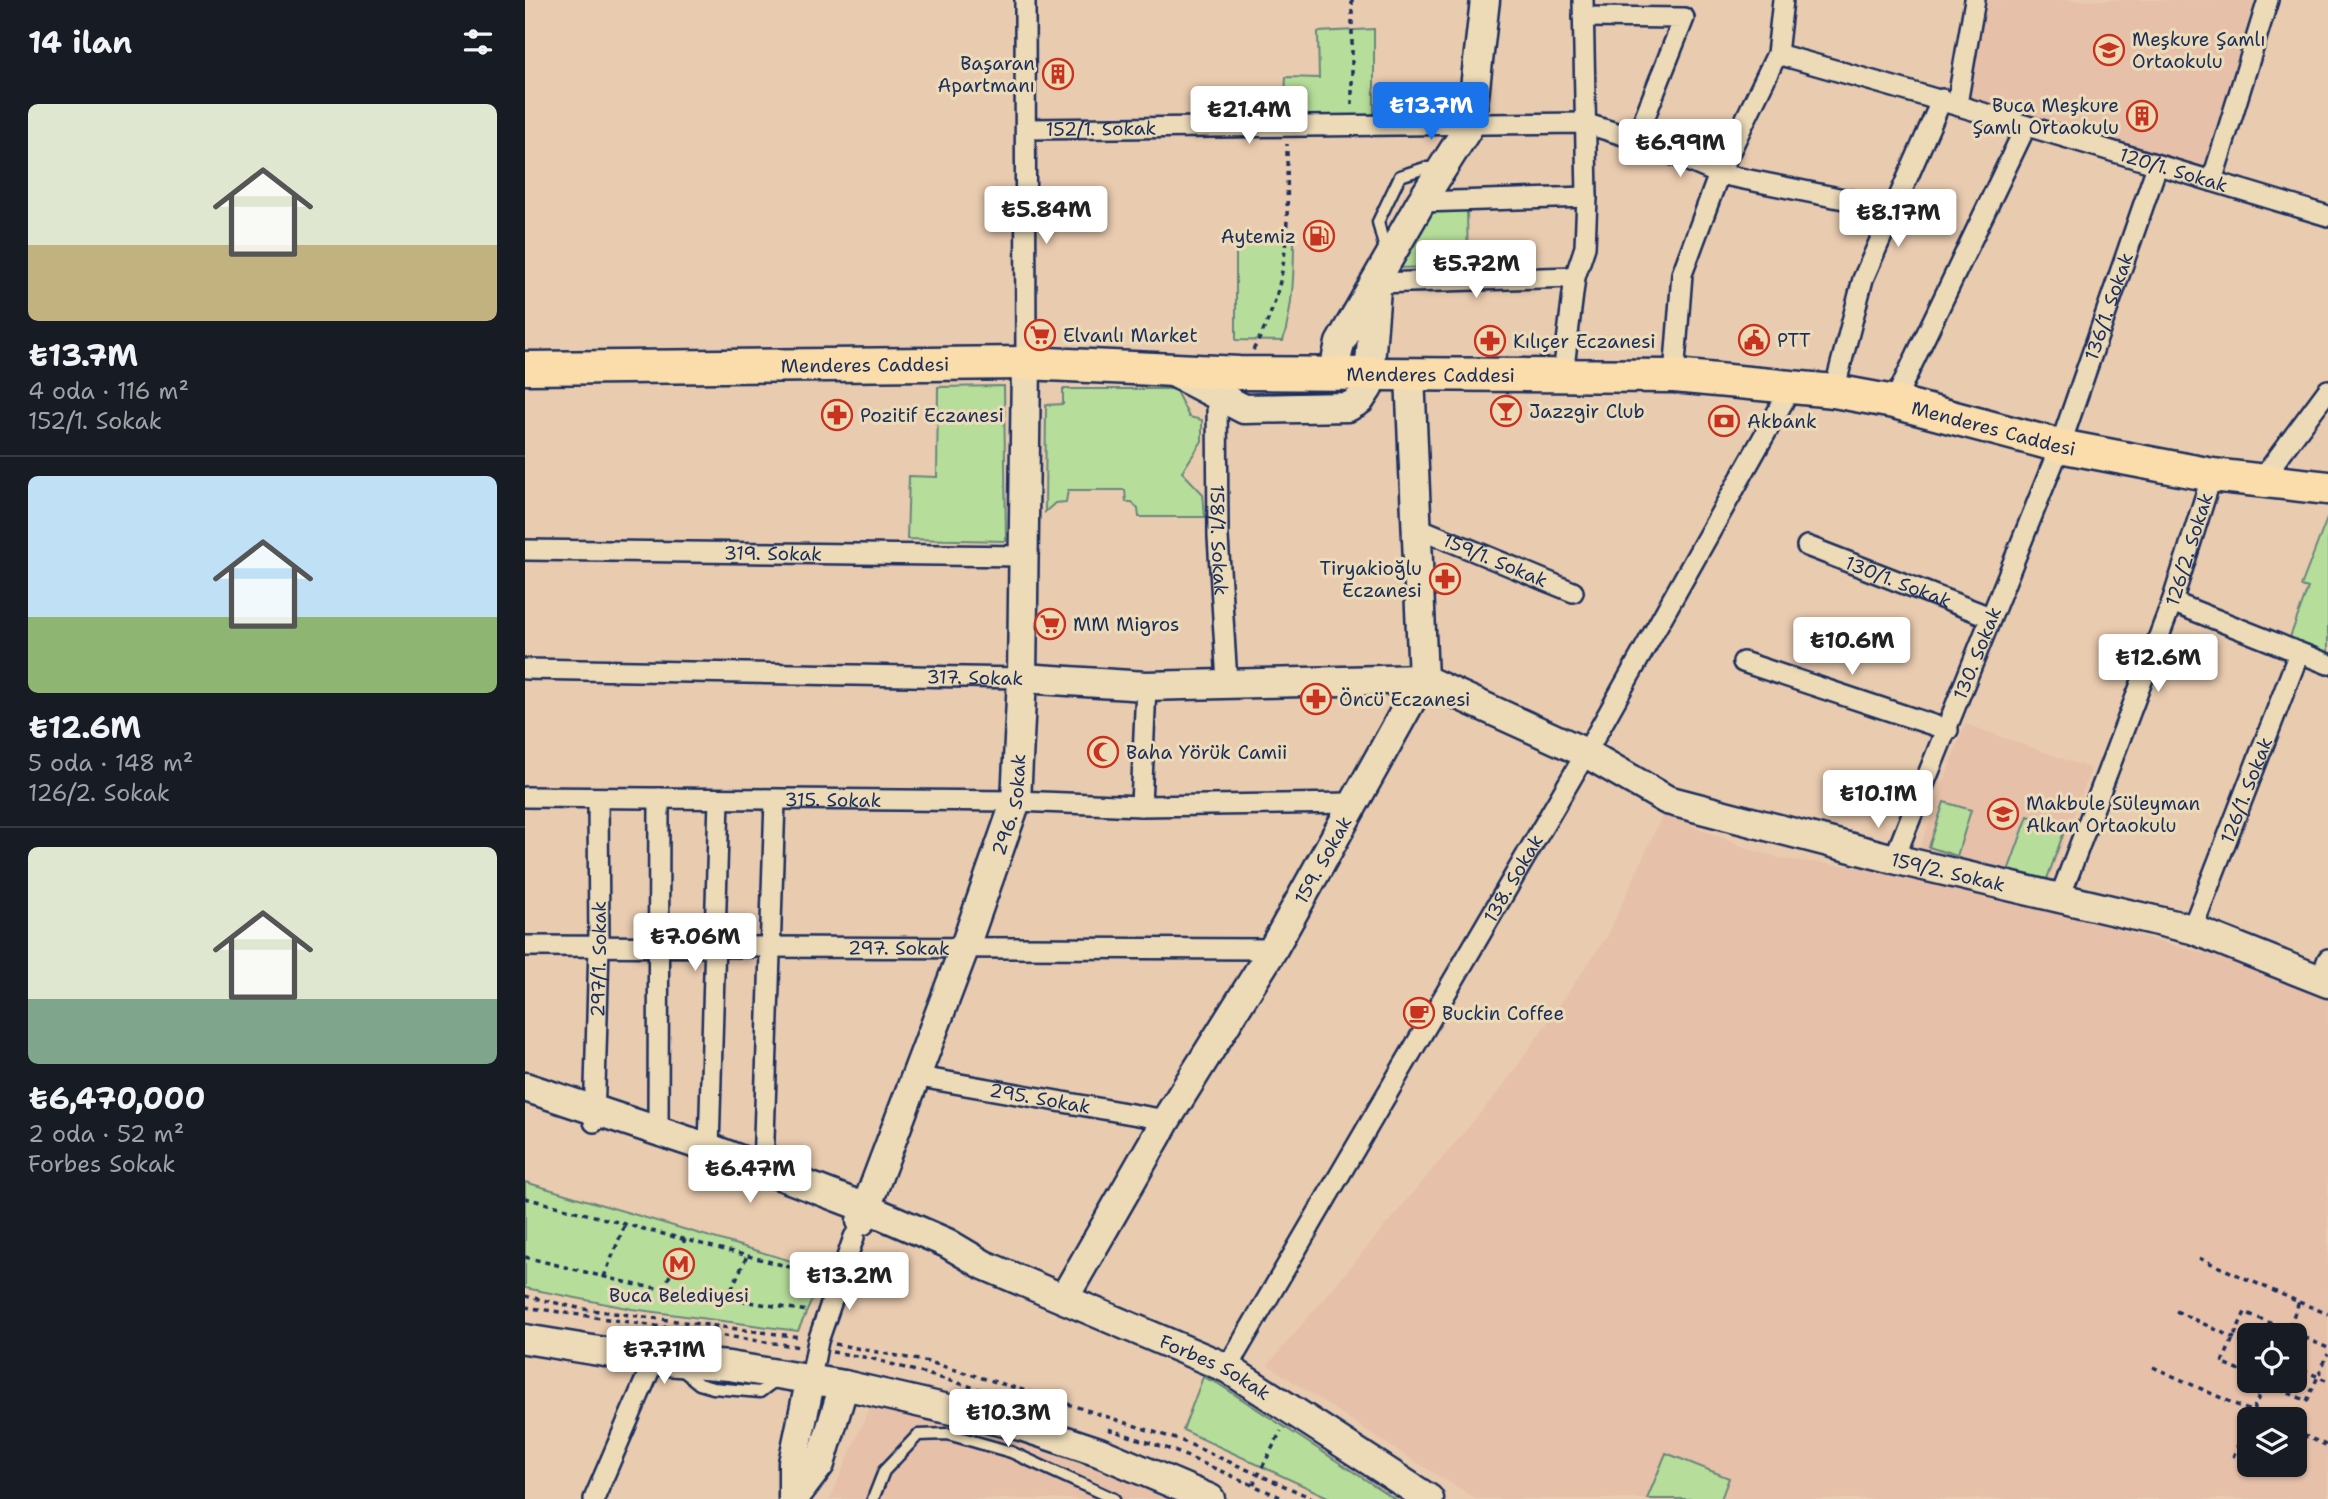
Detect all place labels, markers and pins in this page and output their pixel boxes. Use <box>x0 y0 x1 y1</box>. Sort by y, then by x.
place label: Meşkure Şamlı Ortaokulu <box>2132 27 2266 74</box>
school or university icon: Meşkure Şamlı Ortaokulu <box>2092 33 2126 67</box>
place label: Başaran Apartmanı <box>938 51 1035 98</box>
building icon: Başaran Apartmanı <box>1041 57 1075 91</box>
pin: ₺13.7M <box>1374 82 1488 142</box>
pin: ₺21.4M <box>1192 86 1306 146</box>
place label: Buca Meşkure Şamlı Ortaokulu <box>1972 93 2119 140</box>
building icon: Buca Meşkure Şamlı Ortaokulu <box>2125 99 2159 133</box>
pin: ₺6.99M <box>1623 120 1737 179</box>
pin: ₺5.84M <box>989 187 1103 246</box>
pin: ₺8.17M <box>1841 190 1955 249</box>
fuel station icon: Aytemiz <box>1302 219 1336 253</box>
place label: Aytemiz <box>1221 224 1296 249</box>
pin: ₺5.72M <box>1419 240 1533 300</box>
supermarket icon: Elvanlı Market <box>1023 318 1057 352</box>
place label: Elvanlı Market <box>1063 323 1198 348</box>
public building icon: PTT <box>1737 323 1771 357</box>
pharmacy icon: Kılıçer Eczanesi <box>1473 324 1507 358</box>
place label: PTT <box>1777 328 1811 353</box>
place label: Kılıçer Eczanesi <box>1513 329 1656 354</box>
bar icon: Jazzgir Club <box>1489 394 1523 428</box>
pharmacy icon: Pozitif Eczanesi <box>820 398 854 432</box>
place label: Jazzgir Club <box>1529 399 1645 424</box>
place label: Pozitif Eczanesi <box>860 403 1004 428</box>
bank icon: Akbank <box>1707 404 1741 438</box>
place label: Akbank <box>1747 409 1817 434</box>
place label: Tiryakioğlu Eczanesi <box>1320 556 1422 603</box>
pharmacy icon: Tiryakioğlu Eczanesi <box>1428 562 1462 596</box>
supermarket icon: MM Migros <box>1033 607 1067 641</box>
place label: MM Migros <box>1073 612 1179 637</box>
pin: ₺10.6M <box>1795 618 1909 677</box>
pin: ₺12.6M <box>2101 634 2215 694</box>
pharmacy icon: Öncü Eczanesi <box>1299 682 1333 716</box>
place label: Öncü Eczanesi <box>1339 687 1471 712</box>
mosque icon: Baha Yörük Camii <box>1086 735 1120 769</box>
place label: Baha Yörük Camii <box>1126 740 1287 765</box>
pin: ₺10.1M <box>1821 770 1935 830</box>
place label: Makbule Süleyman Alkan Ortaokulu <box>2026 791 2200 838</box>
school or university icon: Makbule Süleyman Alkan Ortaokulu <box>1986 797 2020 831</box>
pin: ₺7.06M <box>638 914 752 973</box>
cafe icon: Buckin Coffee <box>1402 996 1436 1030</box>
place label: Buckin Coffee <box>1442 1001 1564 1026</box>
pin: ₺6.47M <box>693 1146 807 1205</box>
metro station icon: Buca Belediyesi <box>662 1247 696 1281</box>
pin: ₺13.2M <box>792 1252 906 1312</box>
place label: Buca Belediyesi <box>609 1283 749 1308</box>
pin: ₺7.71M <box>607 1326 721 1386</box>
pin: ₺10.3M <box>951 1390 1065 1449</box>

